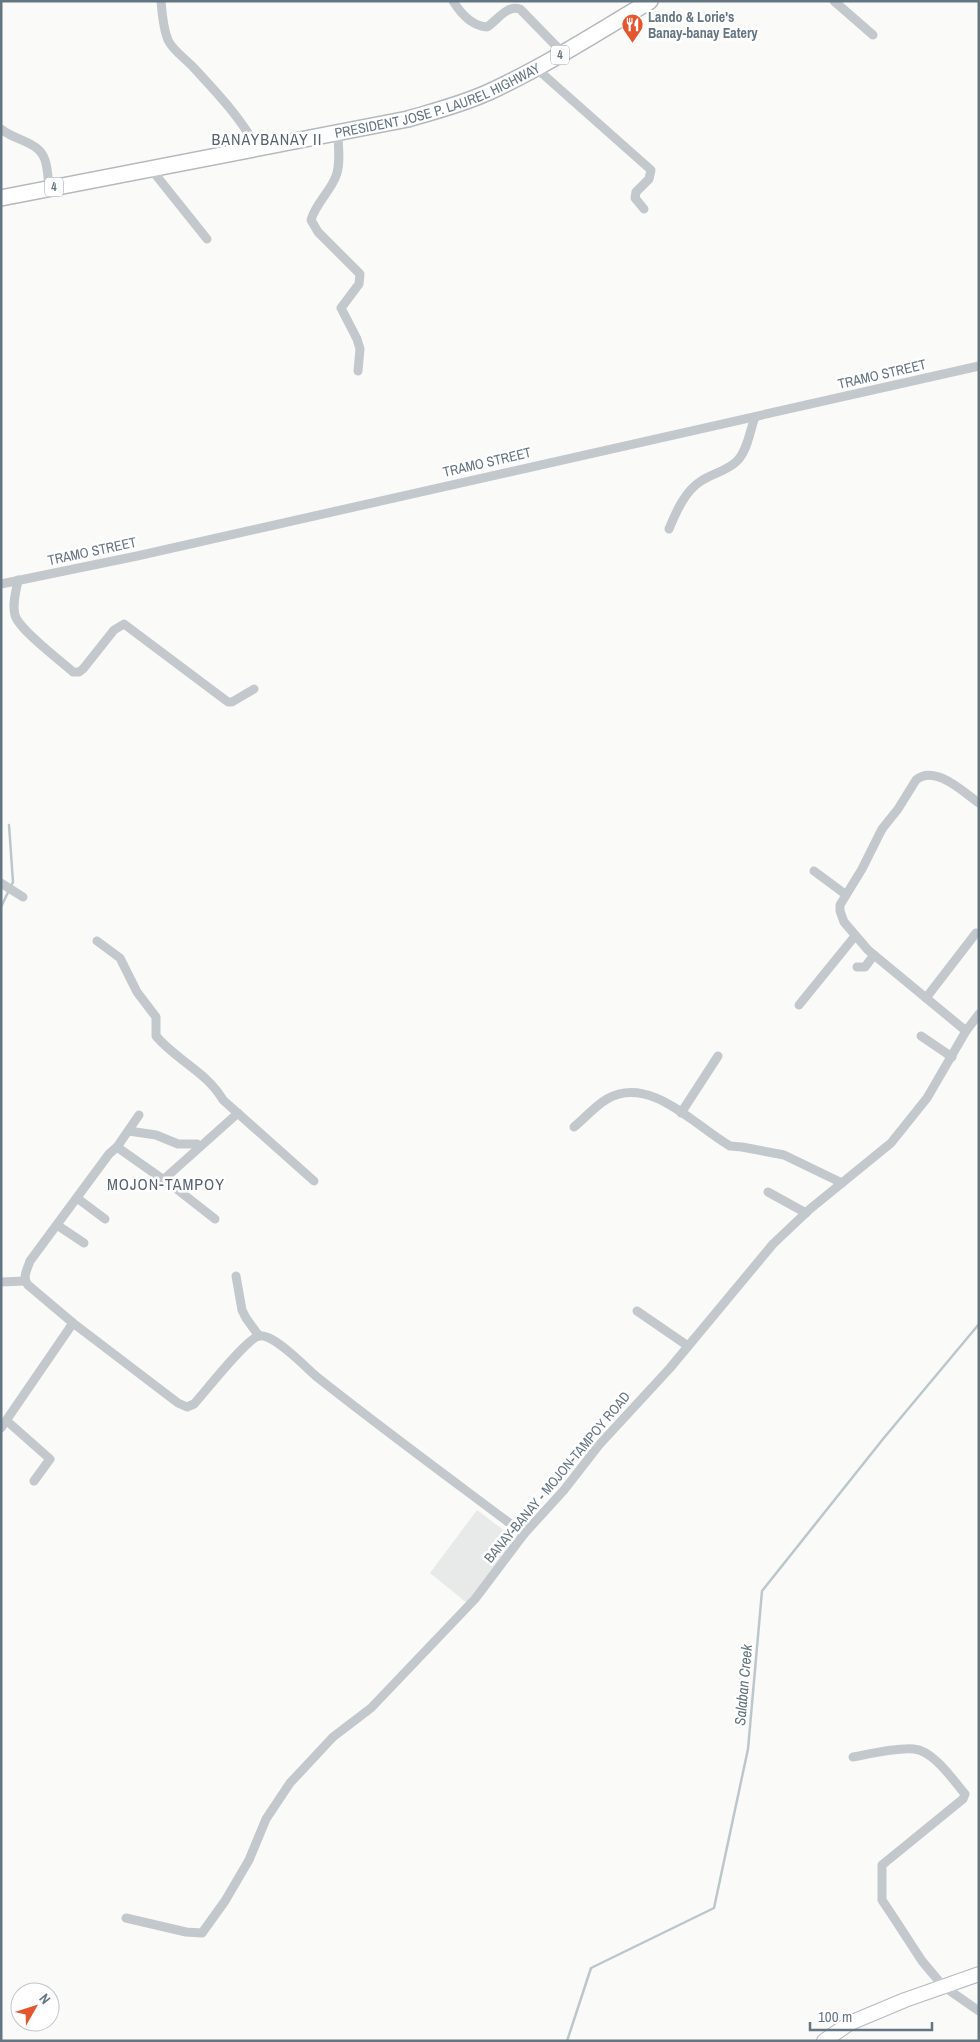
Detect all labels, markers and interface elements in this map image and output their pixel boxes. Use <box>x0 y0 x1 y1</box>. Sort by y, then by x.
place label: Lando & Lorie's Banay-banay Eatery <box>648 8 758 42</box>
restaurant icon: Lando & Lorie's Banay-banay Eatery <box>620 13 644 44</box>
road number: 4 <box>551 46 569 64</box>
street label: PRESIDENT JOSE P. LAUREL HIGHWAY <box>333 59 543 142</box>
district label: BANAYBANAY II <box>212 128 322 150</box>
road number: 4 <box>45 178 63 196</box>
street label: TRAMO STREET <box>836 355 928 393</box>
street label: TRAMO STREET <box>441 443 533 481</box>
street label: TRAMO STREET <box>46 533 138 569</box>
district label: MOJON-TAMPOY <box>107 1173 225 1195</box>
street label: BANAY-BANAY - MOJON-TAMPOY ROAD <box>480 1388 634 1566</box>
water label: Salaban Creek <box>729 1643 757 1726</box>
north arrow <box>10 1982 60 2032</box>
text: N <box>35 1990 55 2008</box>
scale bar <box>810 2000 932 2032</box>
text: 100 m <box>818 2006 852 2027</box>

